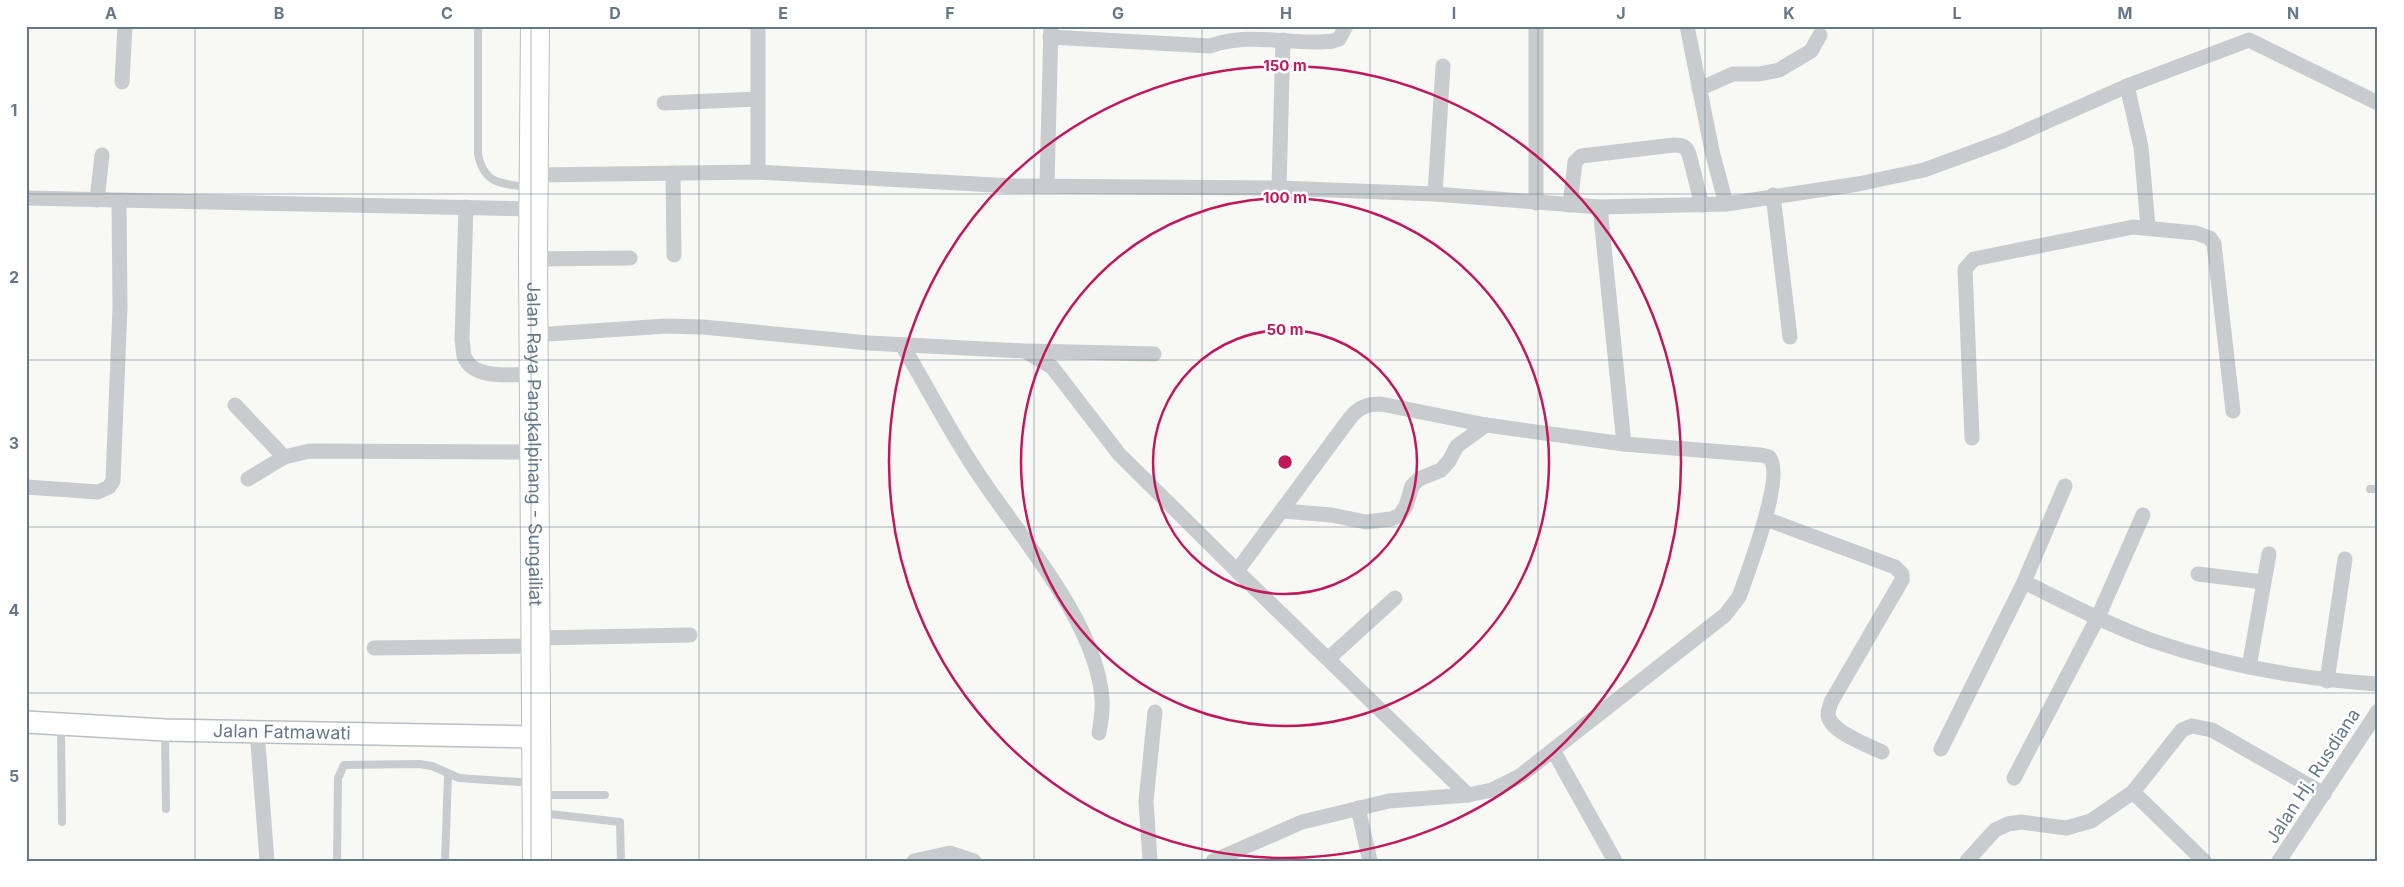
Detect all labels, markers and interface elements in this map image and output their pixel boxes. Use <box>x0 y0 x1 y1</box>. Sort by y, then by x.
text: A <box>105 3 117 23</box>
text: B <box>274 3 284 23</box>
text: C <box>441 3 453 23</box>
text: D <box>609 3 621 23</box>
text: E <box>778 3 788 23</box>
text: F <box>945 3 955 23</box>
text: G <box>1112 3 1124 23</box>
text: H <box>1280 3 1292 23</box>
text: I <box>1452 3 1456 23</box>
text: J <box>1616 3 1626 23</box>
text: K <box>1783 3 1795 23</box>
text: L <box>1952 3 1962 23</box>
text: M <box>2118 3 2132 23</box>
text: N <box>2287 3 2299 23</box>
text: 150 m <box>1263 56 1307 75</box>
text: 1 <box>11 100 17 120</box>
text: 100 m <box>1263 188 1307 207</box>
text: 2 <box>9 267 19 287</box>
street label: Jalan Raya Pangkalpinang - Sungailiat <box>523 282 546 606</box>
text: 50 m <box>1267 320 1303 339</box>
text: 3 <box>9 433 19 453</box>
centre of rings <box>1276 453 1294 471</box>
text: 4 <box>9 600 20 620</box>
street label: Jalan Hj. Rusdiana <box>2261 704 2364 847</box>
street label: Jalan Fatmawati <box>213 720 351 743</box>
text: 5 <box>9 766 19 786</box>

